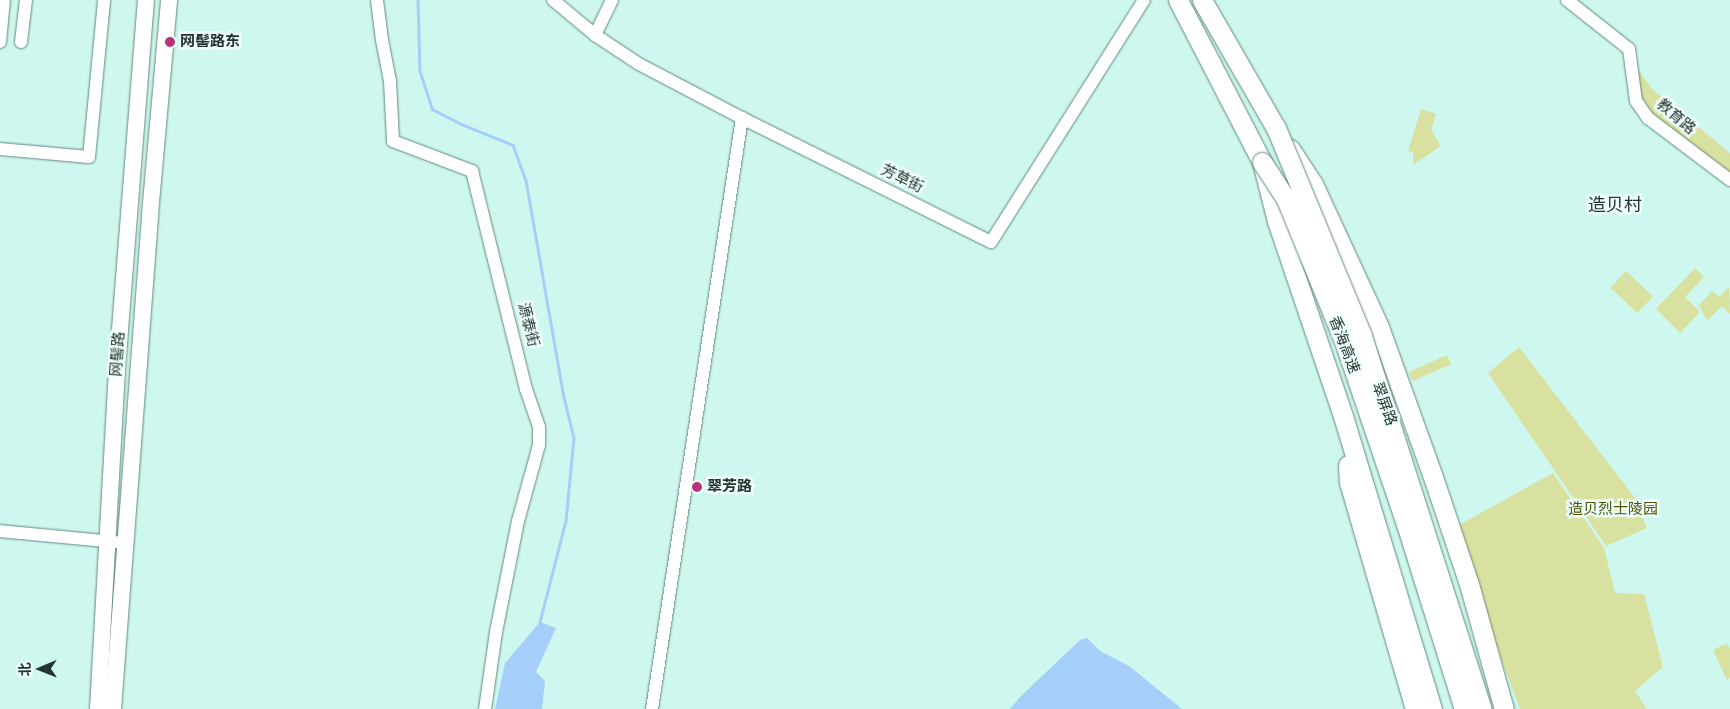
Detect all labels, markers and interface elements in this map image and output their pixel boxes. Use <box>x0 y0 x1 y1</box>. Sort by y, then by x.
place label: 网髻路东 <box>180 33 240 51</box>
marker: 网髻路东 <box>164 36 176 48</box>
street label: 教育路 <box>1653 96 1699 138</box>
street label: 芳草街 <box>878 161 926 197</box>
district label: 造贝村 <box>1588 194 1642 216</box>
street label: 源泰街 <box>514 301 542 349</box>
street label: 香海高速 <box>1325 314 1363 376</box>
street label: 网髻路 <box>107 331 129 377</box>
street label: 翠屏路 <box>1368 380 1400 428</box>
place label: 翠芳路 <box>707 478 752 496</box>
marker: 翠芳路 <box>691 481 703 493</box>
park label: 造贝烈士陵园 <box>1568 501 1658 519</box>
north arrow <box>15 644 65 694</box>
text: 北 <box>16 662 34 676</box>

